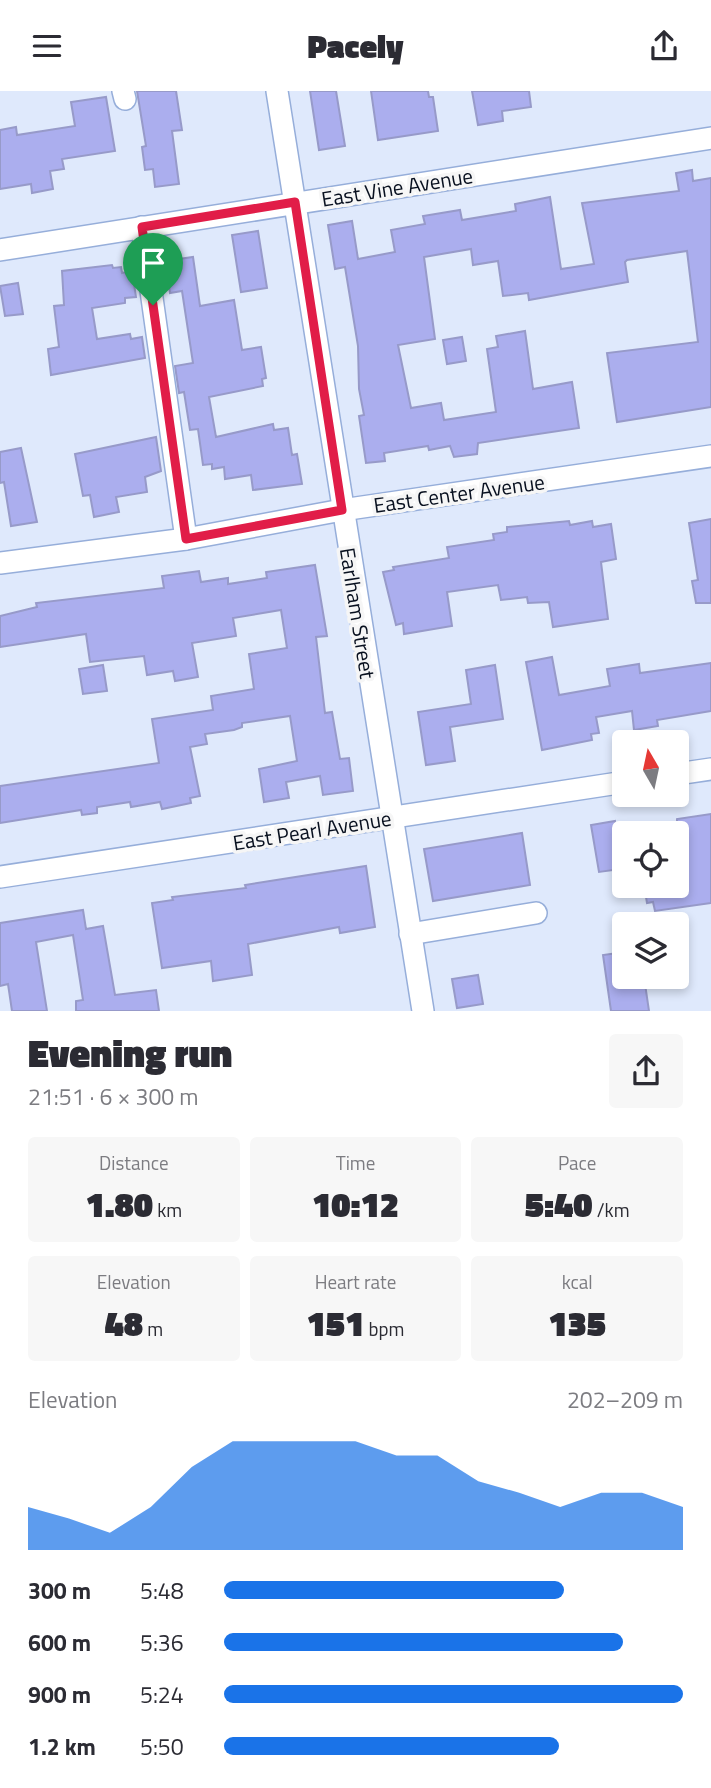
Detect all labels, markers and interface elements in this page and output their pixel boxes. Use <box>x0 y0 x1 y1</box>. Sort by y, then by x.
text: Pacely <box>307 22 404 70</box>
icon: menu <box>28 27 66 65</box>
icon: share <box>645 27 683 65</box>
street label: East Vine Avenue <box>319 159 475 215</box>
pin <box>123 233 183 305</box>
icon: arrive <box>134 244 172 282</box>
street label: East Center Avenue <box>371 465 547 521</box>
street label: Earlham Street <box>332 545 384 681</box>
north arrow <box>612 730 690 807</box>
map controls <box>612 730 689 989</box>
street label: East Pearl Avenue <box>231 802 393 858</box>
button: locate <box>612 821 689 898</box>
button: layers <box>612 912 689 989</box>
text: Evening run <box>28 1024 232 1082</box>
button: share <box>609 1034 683 1108</box>
text: 21:51 · 6 × 300 m <box>28 1079 198 1114</box>
text: Distance <box>99 1148 169 1177</box>
text: Time <box>336 1148 375 1177</box>
text: Pace <box>558 1148 596 1177</box>
text: 1.80 <box>85 1177 153 1231</box>
text: 10:12 <box>312 1177 399 1231</box>
text: 5:40 <box>525 1177 593 1231</box>
text: km <box>153 1195 182 1224</box>
text: /km <box>593 1195 630 1224</box>
text: Elevation <box>97 1267 171 1296</box>
text: Heart rate <box>315 1267 396 1296</box>
text: kcal <box>562 1267 593 1296</box>
text: 48 <box>105 1296 143 1350</box>
text: 151 <box>307 1296 364 1350</box>
text: 135 <box>548 1296 606 1350</box>
text: m <box>143 1314 163 1343</box>
text: bpm <box>364 1314 404 1343</box>
text: Elevation <box>28 1382 117 1417</box>
text: 202–209 m <box>567 1382 683 1417</box>
text: 300 m <box>28 1573 91 1608</box>
text: 5:48 <box>140 1573 184 1608</box>
text: 600 m <box>28 1625 91 1660</box>
text: 5:36 <box>140 1625 184 1660</box>
text: 900 m <box>28 1677 91 1712</box>
text: 5:24 <box>140 1677 184 1712</box>
text: 1.2 km <box>28 1729 96 1764</box>
text: 5:50 <box>140 1729 184 1764</box>

